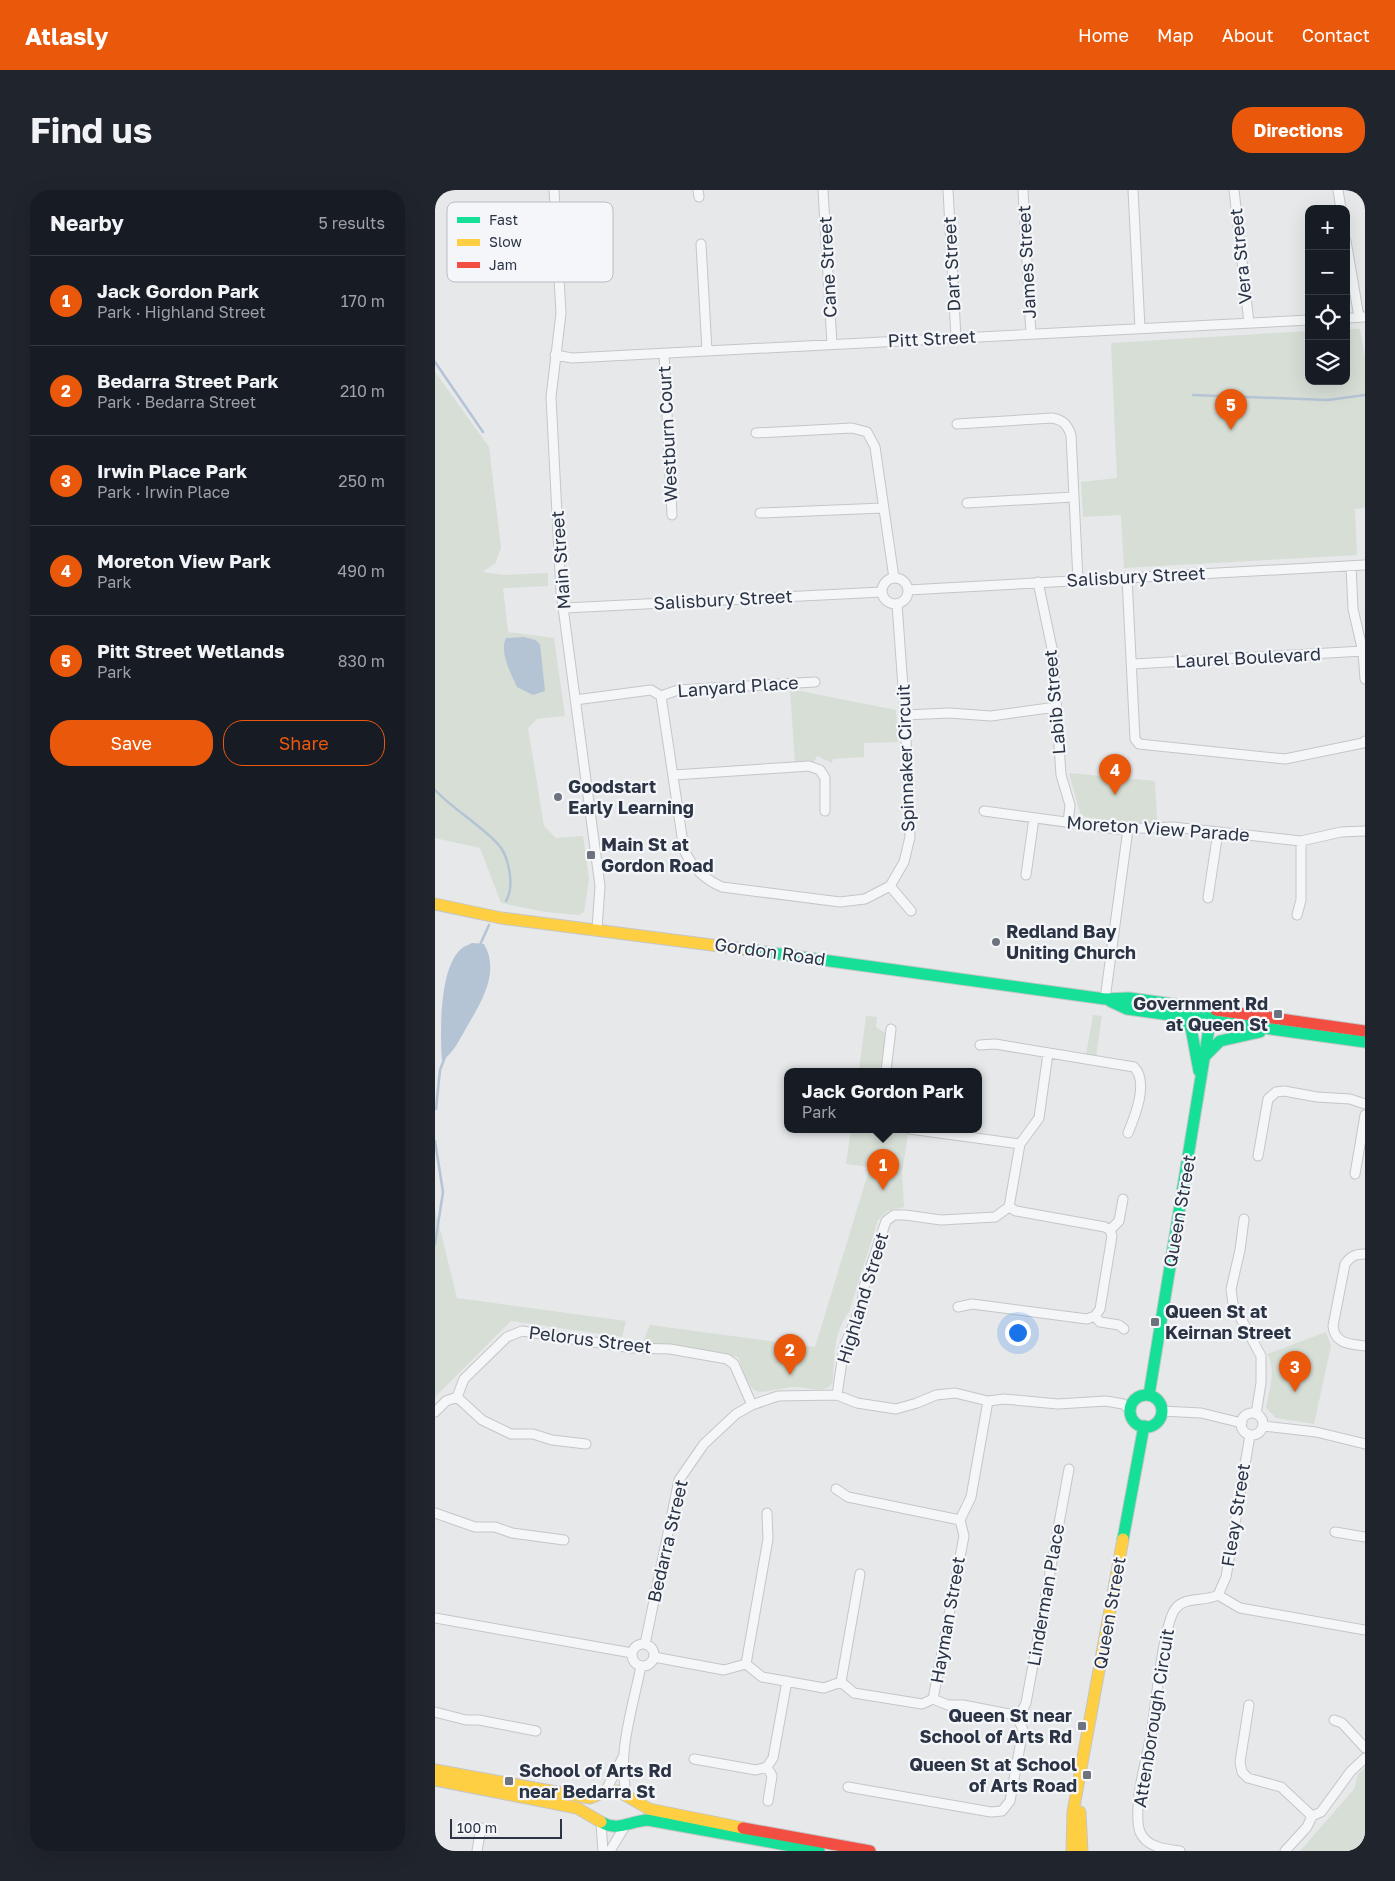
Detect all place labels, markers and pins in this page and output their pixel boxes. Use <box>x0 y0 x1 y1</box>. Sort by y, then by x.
pin: 5 <box>1215 389 1247 430</box>
pin: 4 <box>1099 754 1131 795</box>
place label: Goodstart Early Learning <box>568 775 694 818</box>
marker: Goodstart Early Learning <box>552 791 564 803</box>
place label: Main St at Gordon Road <box>601 833 714 876</box>
marker: Main St at Gordon Road <box>585 849 597 861</box>
place label: Redland Bay Uniting Church <box>1006 920 1136 963</box>
marker: Redland Bay Uniting Church <box>990 936 1002 948</box>
place label: Government Rd at Queen St <box>1133 992 1268 1035</box>
marker: Government Rd at Queen St <box>1272 1008 1284 1020</box>
pin: 1 <box>867 1149 899 1190</box>
place label: Queen St at Keirnan Street <box>1165 1300 1291 1343</box>
marker: Queen St at Keirnan Street <box>1149 1316 1161 1328</box>
pin: 2 <box>774 1334 806 1375</box>
pin: 3 <box>1279 1351 1311 1392</box>
place label: Queen St near School of Arts Rd <box>920 1704 1072 1747</box>
marker: Queen St near School of Arts Rd <box>1076 1720 1088 1732</box>
place label: Queen St at School of Arts Road <box>909 1753 1077 1796</box>
place label: School of Arts Rd near Bedarra St <box>519 1759 671 1802</box>
marker: Queen St at School of Arts Road <box>1081 1769 1093 1781</box>
marker: School of Arts Rd near Bedarra St <box>503 1775 515 1787</box>

